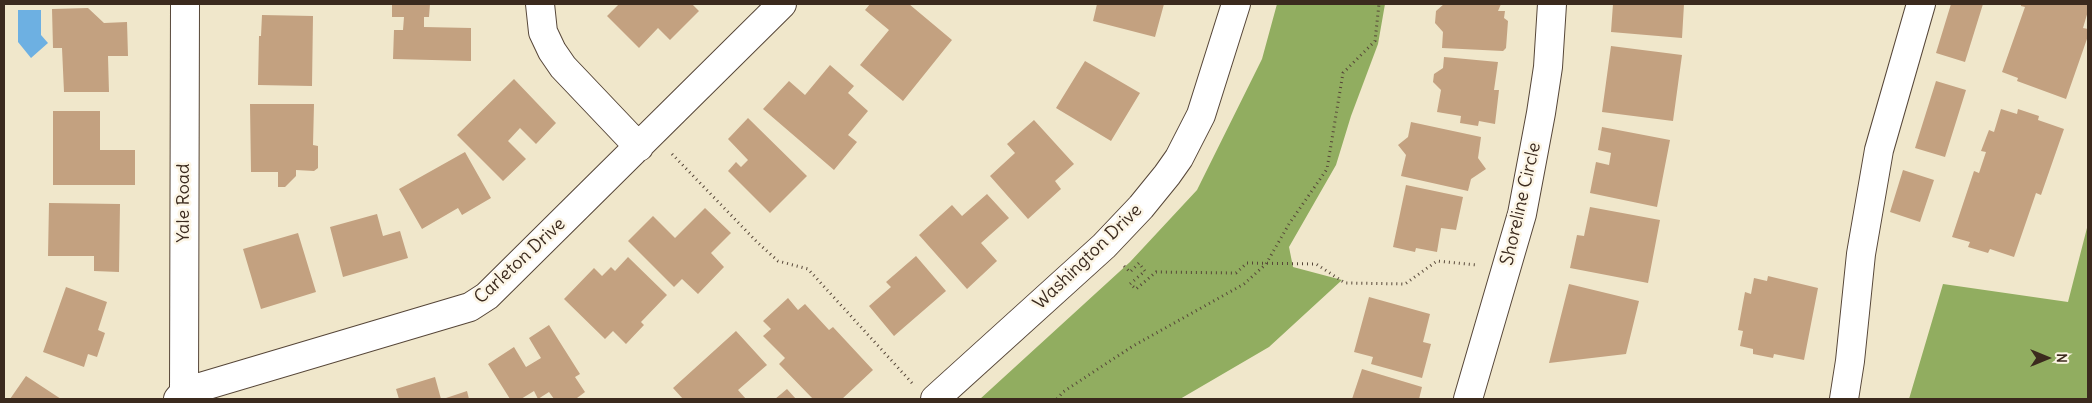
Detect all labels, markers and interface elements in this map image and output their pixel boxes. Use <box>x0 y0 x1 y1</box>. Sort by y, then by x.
street label: Shoreline Circle <box>1496 140 1546 268</box>
street label: Yale Road <box>173 163 195 243</box>
street label: Washington Drive <box>1029 200 1147 314</box>
street label: Carleton Drive <box>470 213 570 309</box>
north arrow <box>2022 333 2072 383</box>
text: N <box>2053 353 2071 363</box>

